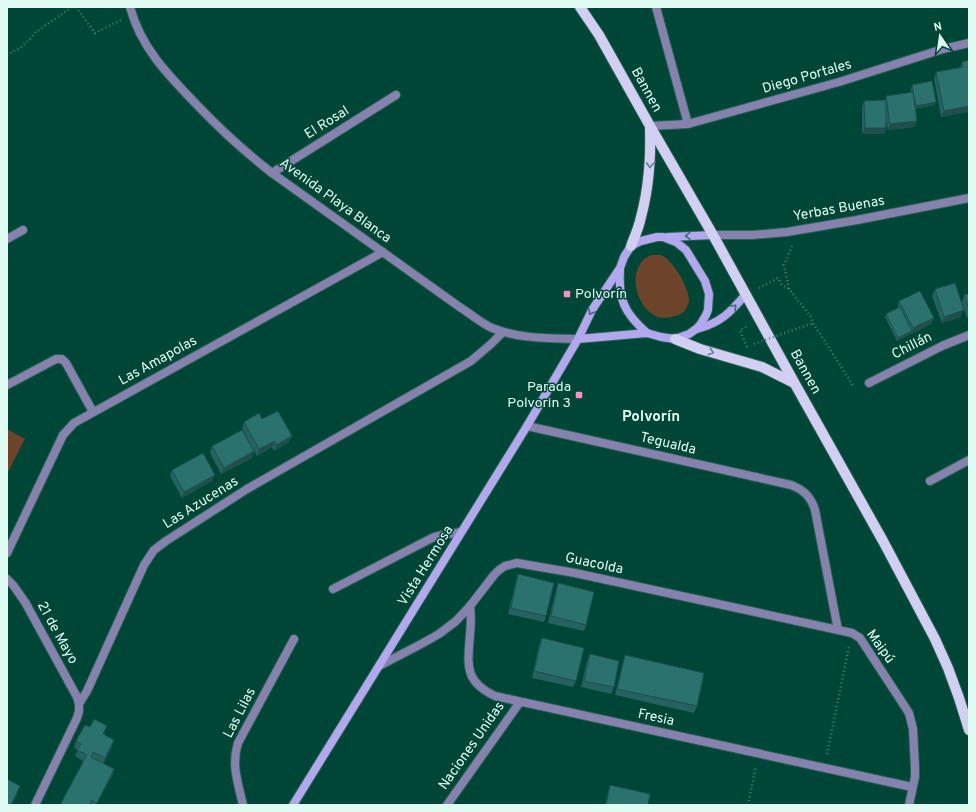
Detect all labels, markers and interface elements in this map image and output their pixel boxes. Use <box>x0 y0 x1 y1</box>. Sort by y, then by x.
north arrow <box>920 16 960 56</box>
text: N <box>933 20 943 35</box>
street label: Diego Portales <box>760 56 854 98</box>
street label: Bannen <box>627 65 665 115</box>
street label: El Rosal <box>302 103 352 143</box>
street label: Avenida Playa Blanca <box>276 155 394 247</box>
one-way arrow <box>645 162 654 168</box>
street label: Yerbas Buenas <box>792 193 886 225</box>
one-way arrow <box>685 232 691 240</box>
place label: Polvorín <box>575 286 627 303</box>
marker: Polvorín <box>562 289 572 299</box>
one-way arrow <box>729 304 737 312</box>
one-way arrow <box>589 308 596 315</box>
street label: Chillán <box>889 329 935 363</box>
street label: Las Amapolas <box>116 332 200 390</box>
one-way arrow <box>708 347 715 356</box>
street label: Bannen <box>786 347 824 397</box>
place label: Parada Polvorin 3 <box>507 379 571 412</box>
marker: Parada Polvorin 3 <box>574 390 584 400</box>
district label: Polvorín <box>622 408 680 427</box>
street label: Tegualda <box>638 429 698 459</box>
street label: Las Azucenas <box>160 473 242 533</box>
street label: Vista Hermosa <box>395 523 457 609</box>
street label: Guacolda <box>563 550 625 578</box>
street label: 21 de Mayo <box>33 599 81 667</box>
street label: Maipú <box>862 627 898 667</box>
street label: Las Lilas <box>220 685 260 741</box>
street label: Naciones Unidas <box>435 699 509 793</box>
street label: Fresia <box>636 706 676 730</box>

